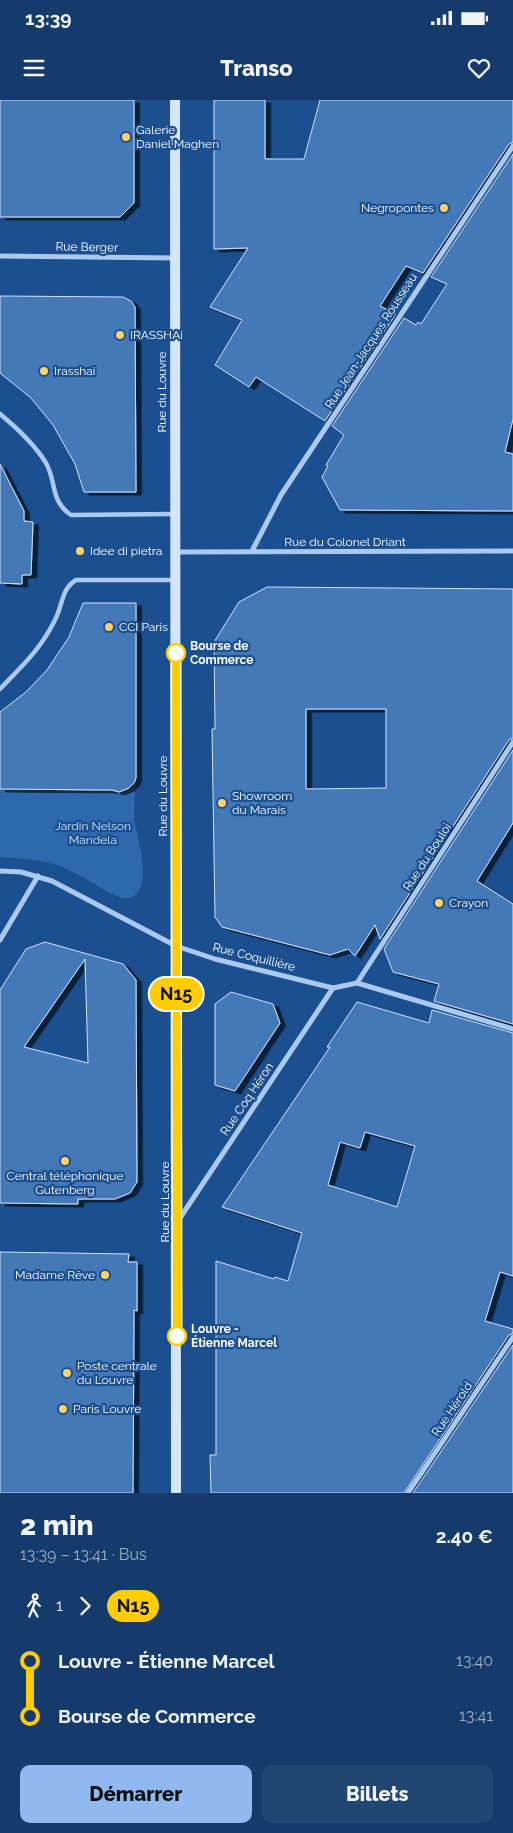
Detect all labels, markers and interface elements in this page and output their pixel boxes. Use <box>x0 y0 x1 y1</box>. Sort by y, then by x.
text: 13:39 <box>25 7 71 29</box>
icon: menu <box>20 54 48 82</box>
icon: heart <box>465 54 493 82</box>
text: Transo <box>220 55 293 81</box>
place label: Galerie Daniel Maghen <box>136 123 219 151</box>
marker: Galerie Daniel Maghen <box>120 131 132 143</box>
place label: Negropontes <box>361 201 434 215</box>
marker: Negropontes <box>438 202 450 214</box>
street label: Rue Berger <box>56 239 119 255</box>
street label: Rue Jean-Jacques Rousseau <box>322 271 420 411</box>
place label: IRASSHAi <box>130 328 183 342</box>
marker: IRASSHAi <box>114 329 126 341</box>
street label: Rue du Louvre <box>155 351 169 433</box>
place label: Irasshai <box>54 364 95 378</box>
marker: Irasshai <box>38 365 50 377</box>
street label: Rue du Colonel Driant <box>284 535 406 549</box>
place label: Idee di pietra <box>90 544 162 558</box>
marker: Idee di pietra <box>74 545 86 557</box>
place label: CCI Paris <box>119 620 168 634</box>
marker: CCI Paris <box>103 621 115 633</box>
place label: Bourse de Commerce <box>190 639 253 667</box>
marker: Bourse de Commerce <box>166 643 186 663</box>
street label: Rue du Louvre <box>156 755 170 837</box>
place label: Showroom du Marais <box>232 789 292 817</box>
marker: Showroom du Marais <box>216 797 228 809</box>
park label: Jardin Nelson Mandela <box>55 819 131 847</box>
street label: Rue du Bouloi <box>400 821 454 893</box>
place label: Crayon <box>449 896 488 910</box>
marker: Crayon <box>433 897 445 909</box>
street label: Rue Coquillière <box>211 940 297 974</box>
line badge: N15 <box>147 978 205 1010</box>
text: N15 <box>160 983 192 1004</box>
street label: Rue Coq Héron <box>217 1060 277 1138</box>
marker: Central téléphonique Gutenberg <box>59 1155 71 1167</box>
street label: Rue du Louvre <box>158 1161 172 1243</box>
place label: Central téléphonique Gutenberg <box>7 1169 123 1197</box>
place label: Madame Rêve <box>15 1268 95 1282</box>
marker: Madame Rêve <box>99 1269 111 1281</box>
place label: Louvre - Étienne Marcel <box>191 1322 277 1350</box>
marker: Louvre - Étienne Marcel <box>167 1326 187 1346</box>
place label: Poste centrale du Louvre <box>77 1359 157 1387</box>
marker: Poste centrale du Louvre <box>61 1367 73 1379</box>
street label: Rue Hérold <box>429 1379 475 1439</box>
place label: Paris Louvre <box>73 1402 141 1416</box>
marker: Paris Louvre <box>57 1403 69 1415</box>
text: 2 min <box>20 1509 94 1542</box>
text: 2.40 € <box>436 1525 493 1547</box>
text: 13:39 – 13:41 · Bus <box>20 1545 147 1564</box>
icon: walk <box>20 1592 48 1620</box>
icon: forward <box>71 1592 99 1620</box>
text: N15 <box>117 1595 149 1616</box>
text: 1 <box>56 1596 63 1615</box>
text: Louvre - Étienne Marcel <box>58 1650 275 1672</box>
text: 13:40 <box>456 1651 493 1670</box>
text: Bourse de Commerce <box>58 1705 256 1727</box>
text: 13:41 <box>459 1706 493 1725</box>
button: Démarrer <box>20 1765 252 1823</box>
button: Billets <box>262 1765 493 1823</box>

